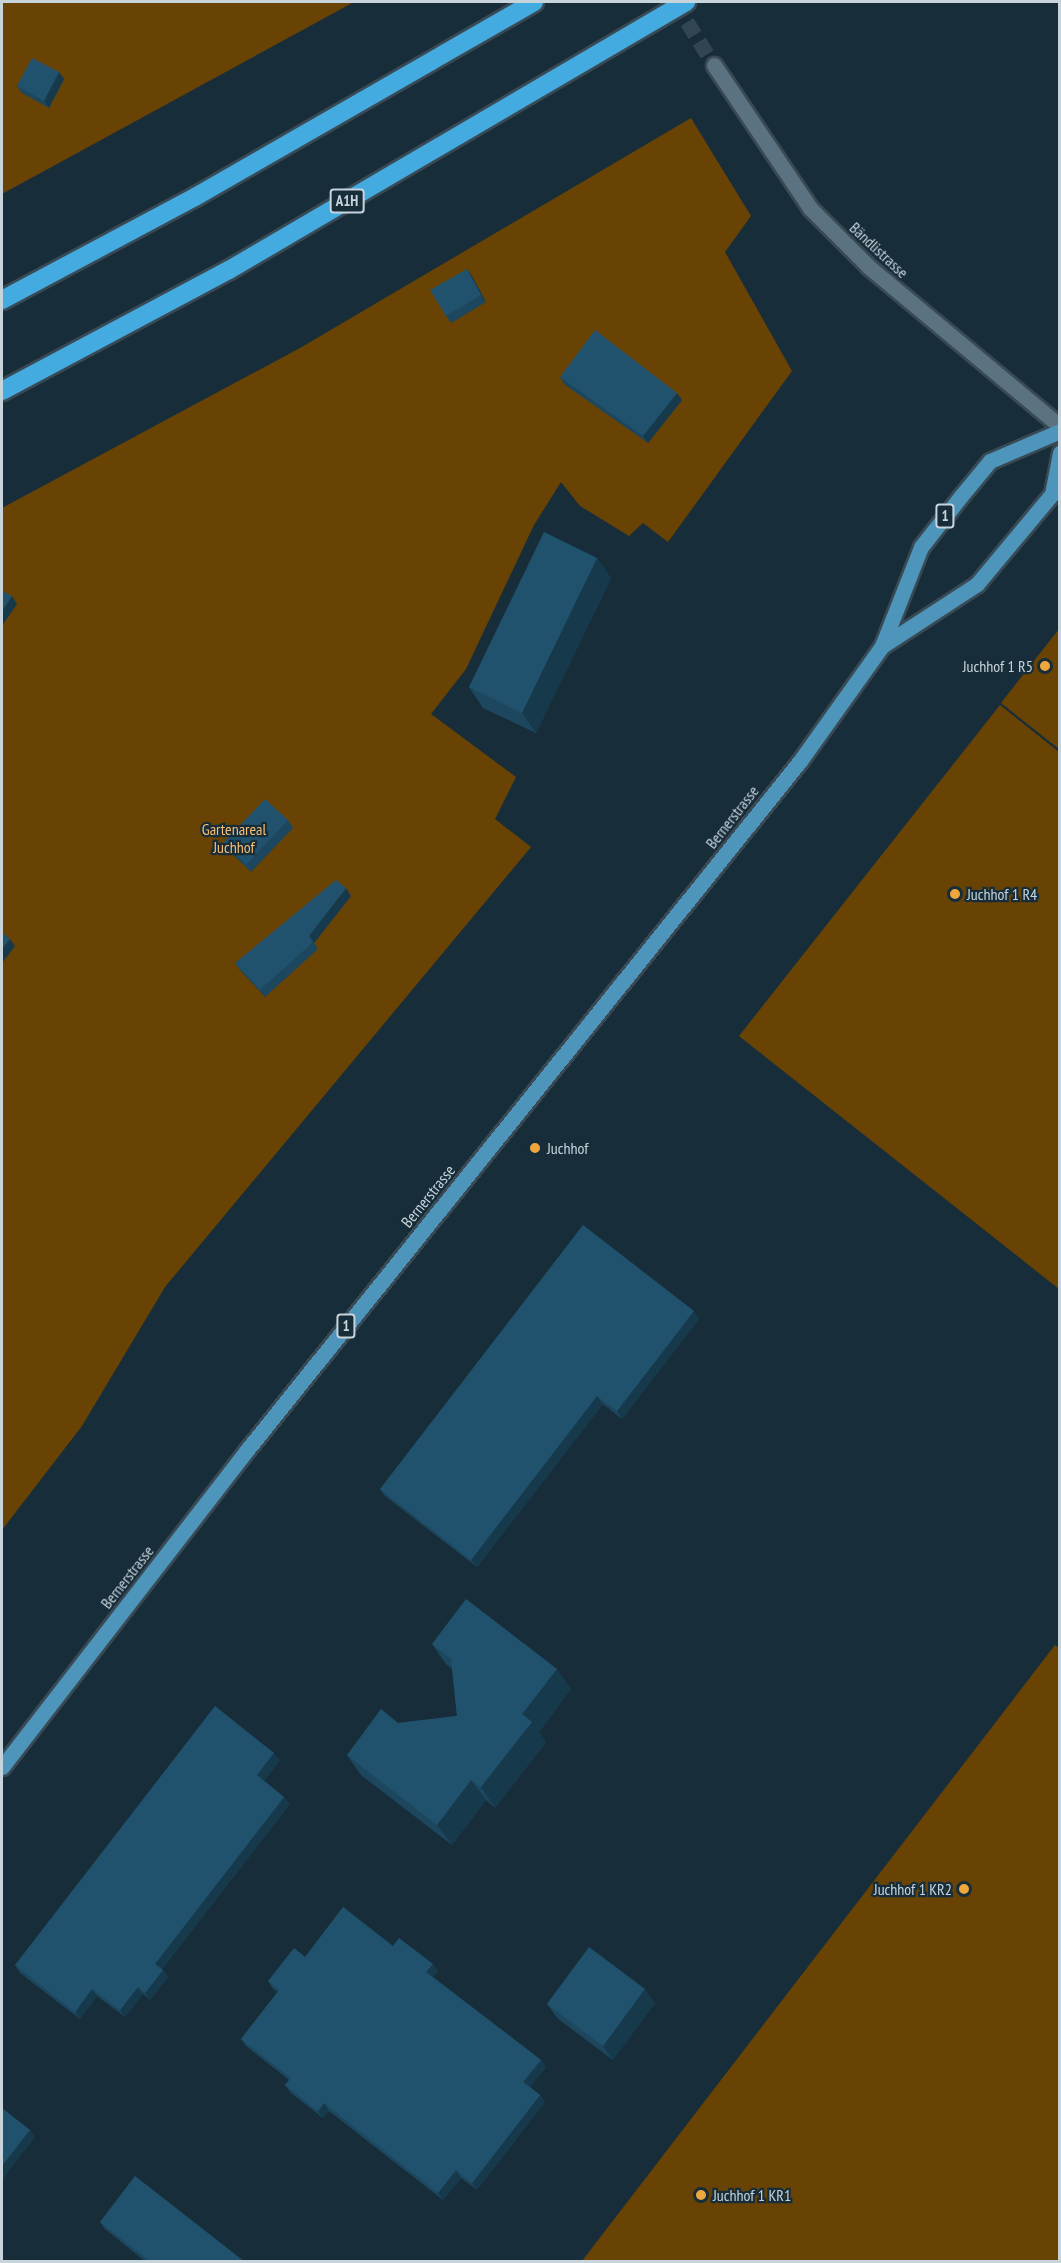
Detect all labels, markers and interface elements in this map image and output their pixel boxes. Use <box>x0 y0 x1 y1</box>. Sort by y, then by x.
road number: A1H <box>329 189 365 213</box>
street label: Bändlistrasse <box>846 218 912 282</box>
road number: 1 <box>934 504 956 528</box>
place label: Juchhof 1 R5 <box>963 656 1033 676</box>
marker: Juchhof 1 R5 <box>1038 659 1052 673</box>
street label: Bernerstrasse <box>701 782 763 852</box>
park label: Gartenareal Juchhof <box>202 819 266 857</box>
place label: Juchhof 1 R4 <box>967 884 1037 904</box>
marker: Juchhof 1 R4 <box>948 887 962 901</box>
place label: Juchhof <box>547 1138 588 1158</box>
marker: Juchhof <box>528 1141 542 1155</box>
street label: Bernerstrasse <box>397 1161 459 1231</box>
road number: 1 <box>336 1314 356 1338</box>
street label: Bernerstrasse <box>96 1542 158 1612</box>
place label: Juchhof 1 KR2 <box>874 1879 952 1899</box>
marker: Juchhof 1 KR2 <box>957 1882 971 1896</box>
place label: Juchhof 1 KR1 <box>713 2185 791 2205</box>
marker: Juchhof 1 KR1 <box>694 2188 708 2202</box>

